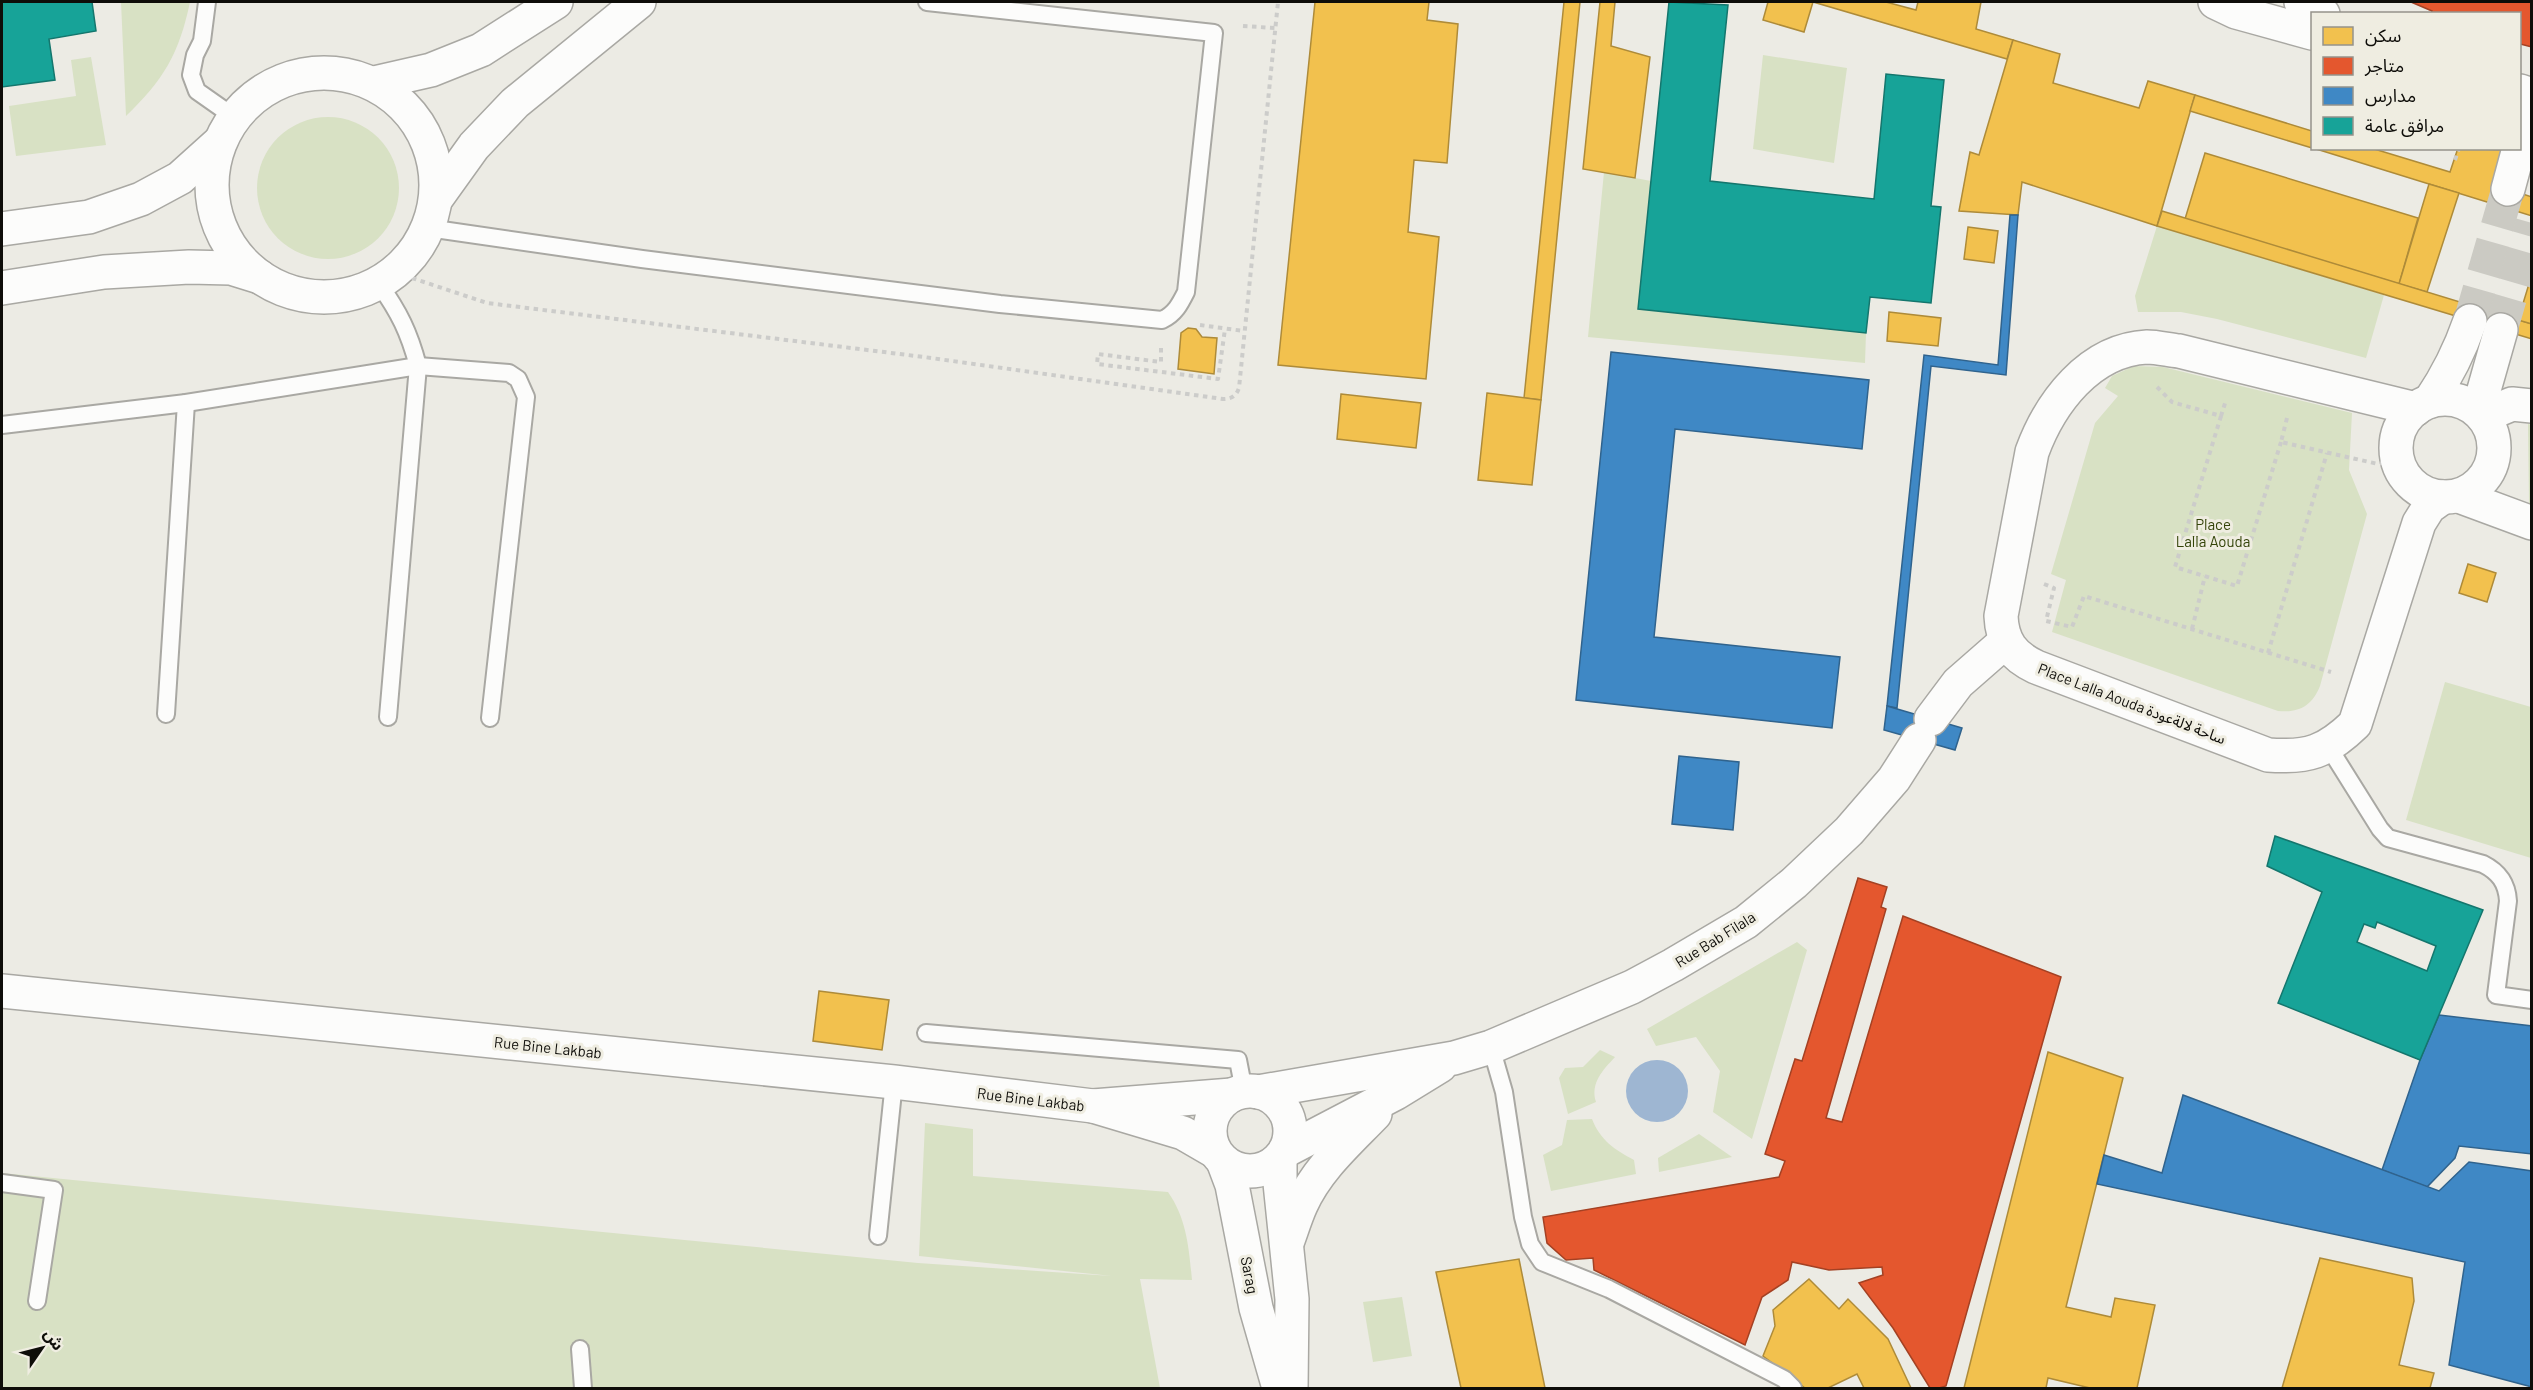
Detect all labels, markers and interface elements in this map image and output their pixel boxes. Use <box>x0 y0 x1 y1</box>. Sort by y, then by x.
legend <box>2311 12 2521 150</box>
text: سكن <box>2365 24 2401 47</box>
text: متاجر <box>2364 54 2404 77</box>
text: مدارس <box>2365 84 2416 107</box>
text: مرافق عامة <box>2365 114 2444 137</box>
park label: Place Lalla Aouda <box>2176 515 2250 550</box>
street label: Place Lalla Aouda ساحة لالةعودة <box>2035 659 2229 748</box>
street label: Rue Bab Filala <box>1672 907 1758 971</box>
street label: Rue Bine Lakbab <box>493 1032 603 1062</box>
street label: Rue Bine Lakbab <box>976 1083 1086 1115</box>
street label: Sarag <box>1238 1255 1262 1295</box>
north arrow <box>12 1318 72 1378</box>
text: ش <box>40 1325 69 1354</box>

